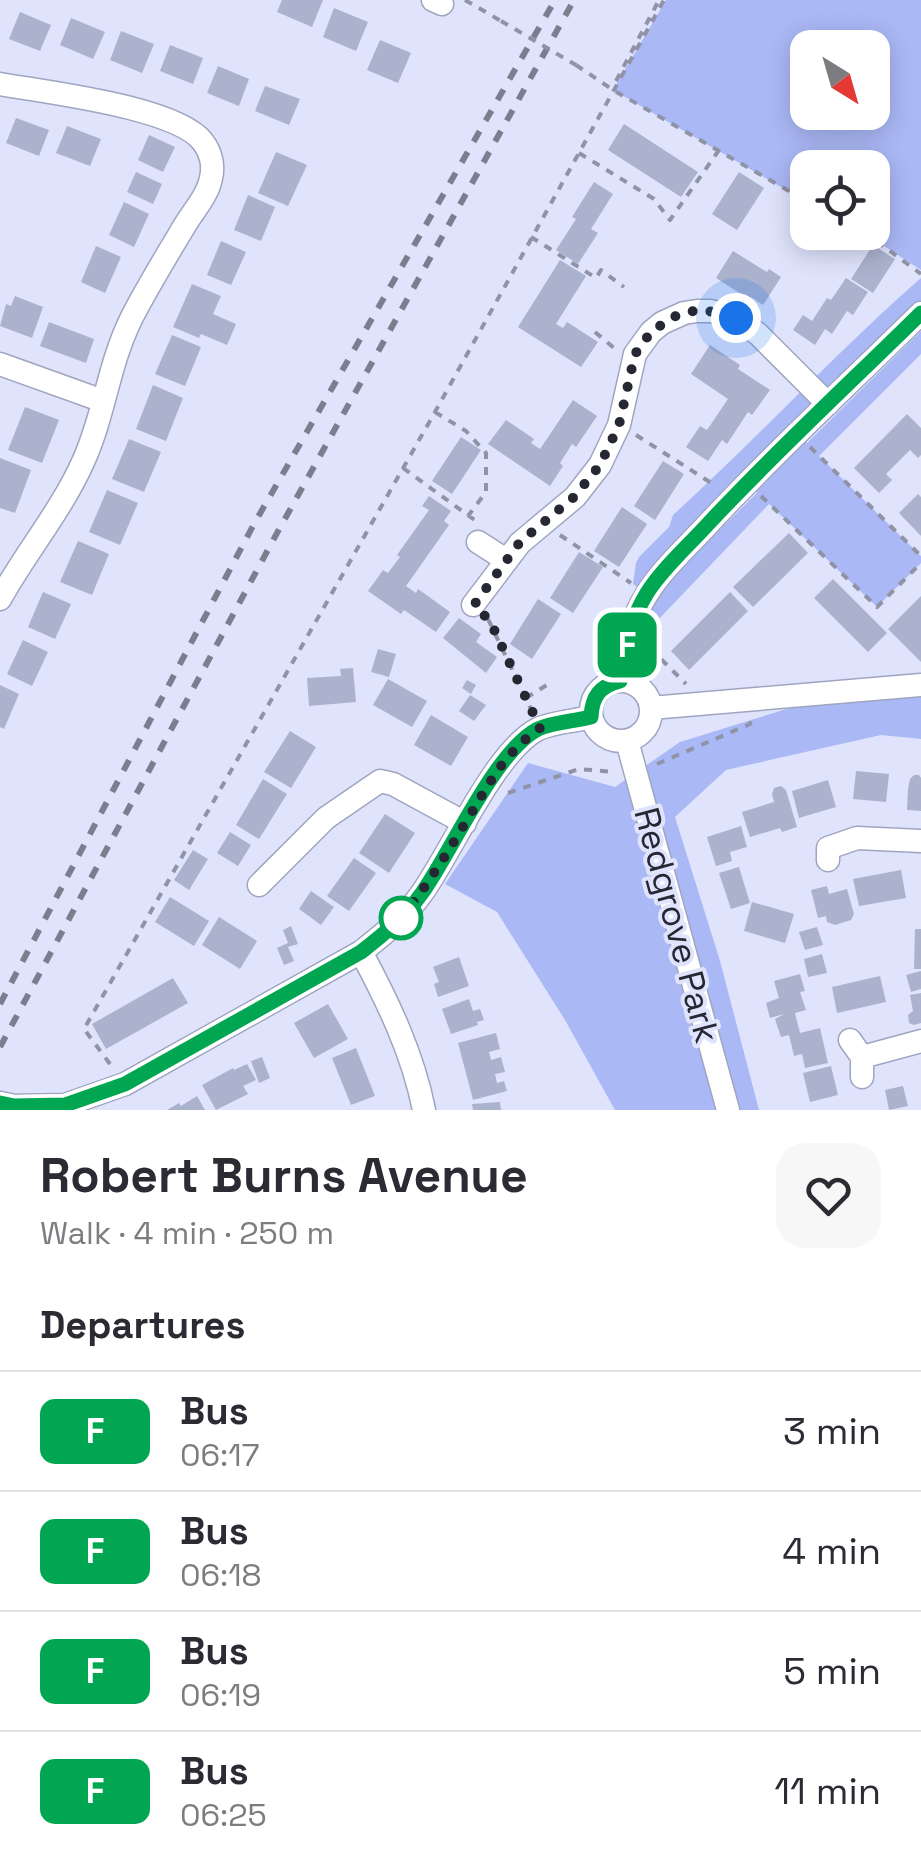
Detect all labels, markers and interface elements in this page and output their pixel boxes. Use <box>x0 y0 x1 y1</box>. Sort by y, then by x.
north arrow <box>790 30 890 130</box>
map controls <box>790 30 890 250</box>
button: locate <box>790 150 890 250</box>
your location <box>711 293 761 343</box>
line badge: F <box>594 612 660 678</box>
text: F <box>618 623 636 667</box>
street label: Redgrove Park <box>624 802 730 1048</box>
unlabelled marker <box>380 897 422 939</box>
button: heart <box>776 1143 881 1248</box>
text: Robert Burns Avenue <box>40 1145 528 1206</box>
text: Walk · 4 min · 250 m <box>40 1213 334 1253</box>
text: Departures <box>40 1301 245 1349</box>
text: Bus <box>180 1387 249 1435</box>
text: 3 min <box>783 1407 881 1455</box>
text: F <box>86 1409 104 1453</box>
text: 06:17 <box>180 1435 260 1475</box>
text: Bus <box>180 1507 249 1555</box>
text: 4 min <box>782 1527 881 1575</box>
text: F <box>86 1529 104 1573</box>
text: 06:18 <box>180 1555 262 1595</box>
text: Bus <box>180 1627 249 1675</box>
text: 5 min <box>783 1647 881 1695</box>
text: F <box>86 1649 104 1693</box>
text: 06:19 <box>180 1675 261 1715</box>
text: Bus <box>180 1747 249 1795</box>
text: 11 min <box>774 1767 881 1815</box>
text: F <box>86 1769 104 1813</box>
text: 06:25 <box>180 1795 267 1835</box>

